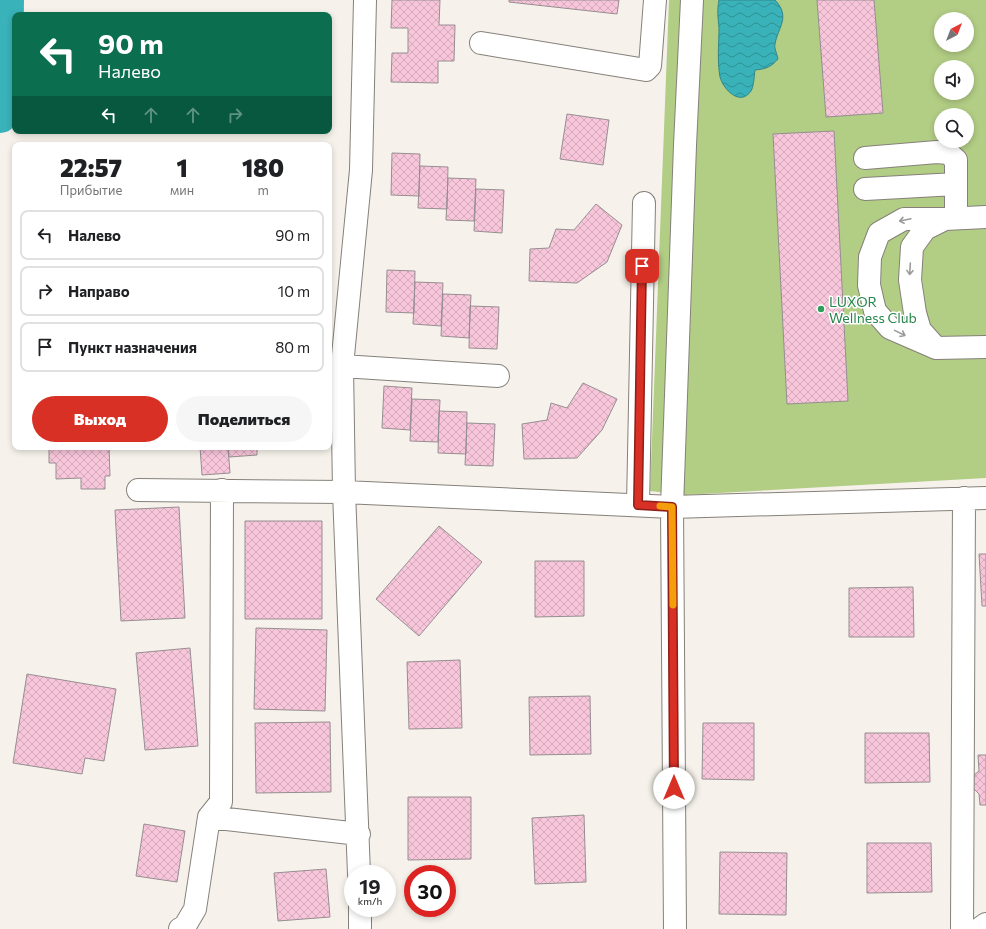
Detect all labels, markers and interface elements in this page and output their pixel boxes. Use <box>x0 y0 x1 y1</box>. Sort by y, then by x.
north arrow <box>934 12 974 52</box>
map controls <box>934 12 974 148</box>
text: 90 m <box>98 26 164 60</box>
icon: left <box>32 28 84 80</box>
text: Налево <box>98 60 161 82</box>
button: sound <box>934 60 974 100</box>
icon: left <box>98 104 120 126</box>
icon: ahead <box>140 104 162 126</box>
icon: ahead <box>182 104 204 126</box>
icon: right <box>224 104 246 126</box>
button: search <box>934 108 974 148</box>
text: 22:57 <box>60 153 122 182</box>
text: 1 <box>176 153 188 182</box>
text: 180 <box>242 153 284 182</box>
text: Прибытие <box>60 182 122 198</box>
text: мин <box>170 182 194 198</box>
text: m <box>257 182 269 198</box>
one-way arrow <box>899 217 912 225</box>
icon: left <box>34 224 56 246</box>
text: Налево <box>68 226 121 244</box>
text: 90 m <box>275 226 310 244</box>
pin <box>625 249 659 283</box>
icon: arrive <box>631 255 653 277</box>
one-way arrow <box>907 262 914 275</box>
icon: right <box>34 280 56 302</box>
text: Направо <box>68 282 130 300</box>
text: 10 m <box>278 282 310 300</box>
place label: LUXOR Wellness Club <box>829 293 917 326</box>
marker: LUXOR Wellness Club <box>816 304 826 314</box>
one-way arrow <box>894 330 906 337</box>
icon: arrive <box>34 336 56 358</box>
text: Пункт назначения <box>68 338 197 356</box>
text: 80 m <box>275 338 310 356</box>
button: Выход <box>32 396 168 442</box>
button: Поделиться <box>176 396 312 442</box>
position arrow <box>653 767 695 809</box>
speed limit sign: 30 <box>404 865 456 917</box>
text: 19 <box>359 874 381 898</box>
text: km/h <box>358 895 382 907</box>

